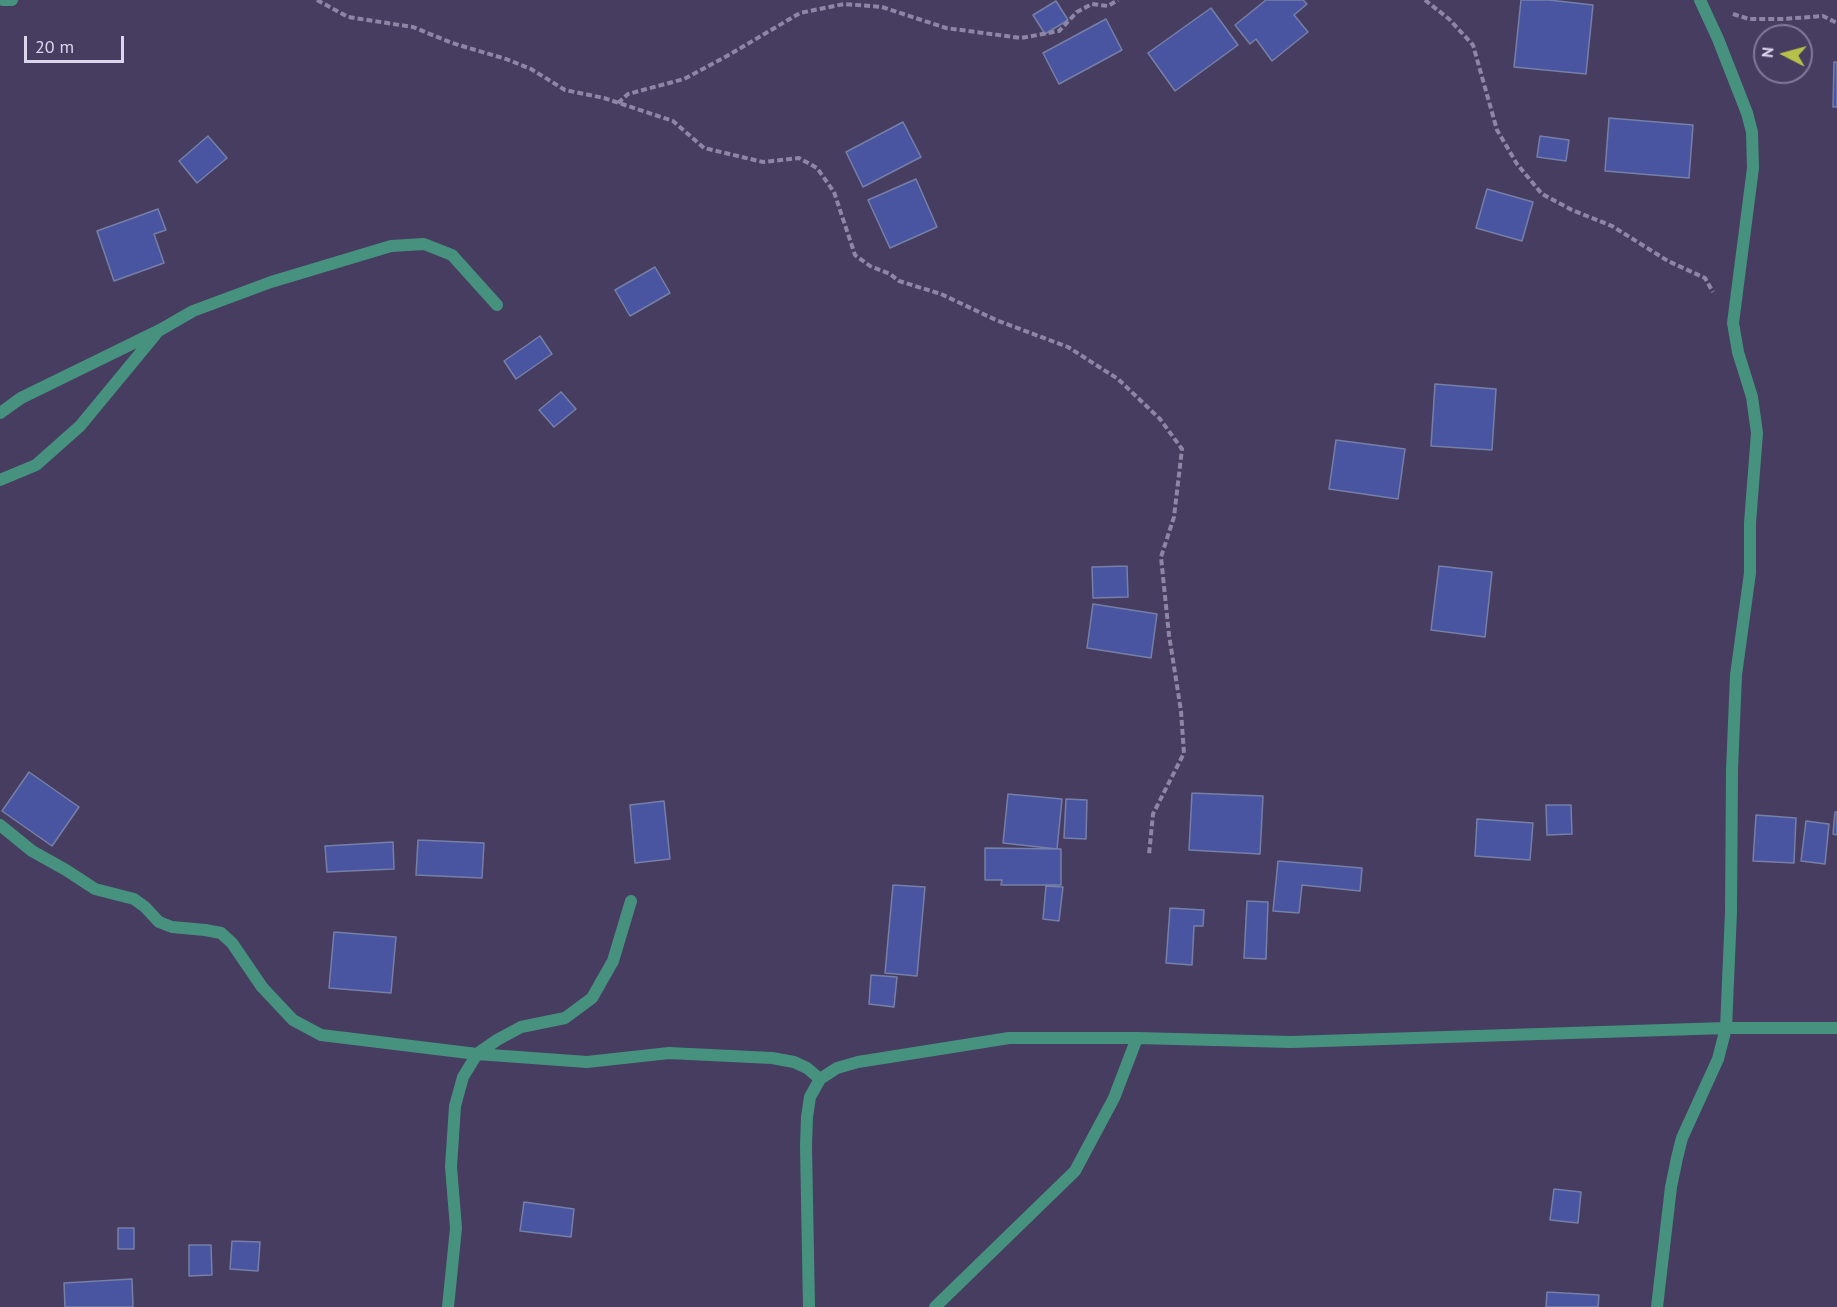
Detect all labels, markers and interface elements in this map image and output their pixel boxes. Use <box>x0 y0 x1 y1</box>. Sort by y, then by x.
scale bar <box>27 24 128 62</box>
north arrow <box>1753 24 1813 84</box>
text: 20 m <box>35 35 74 58</box>
text: N <box>1757 46 1778 59</box>

